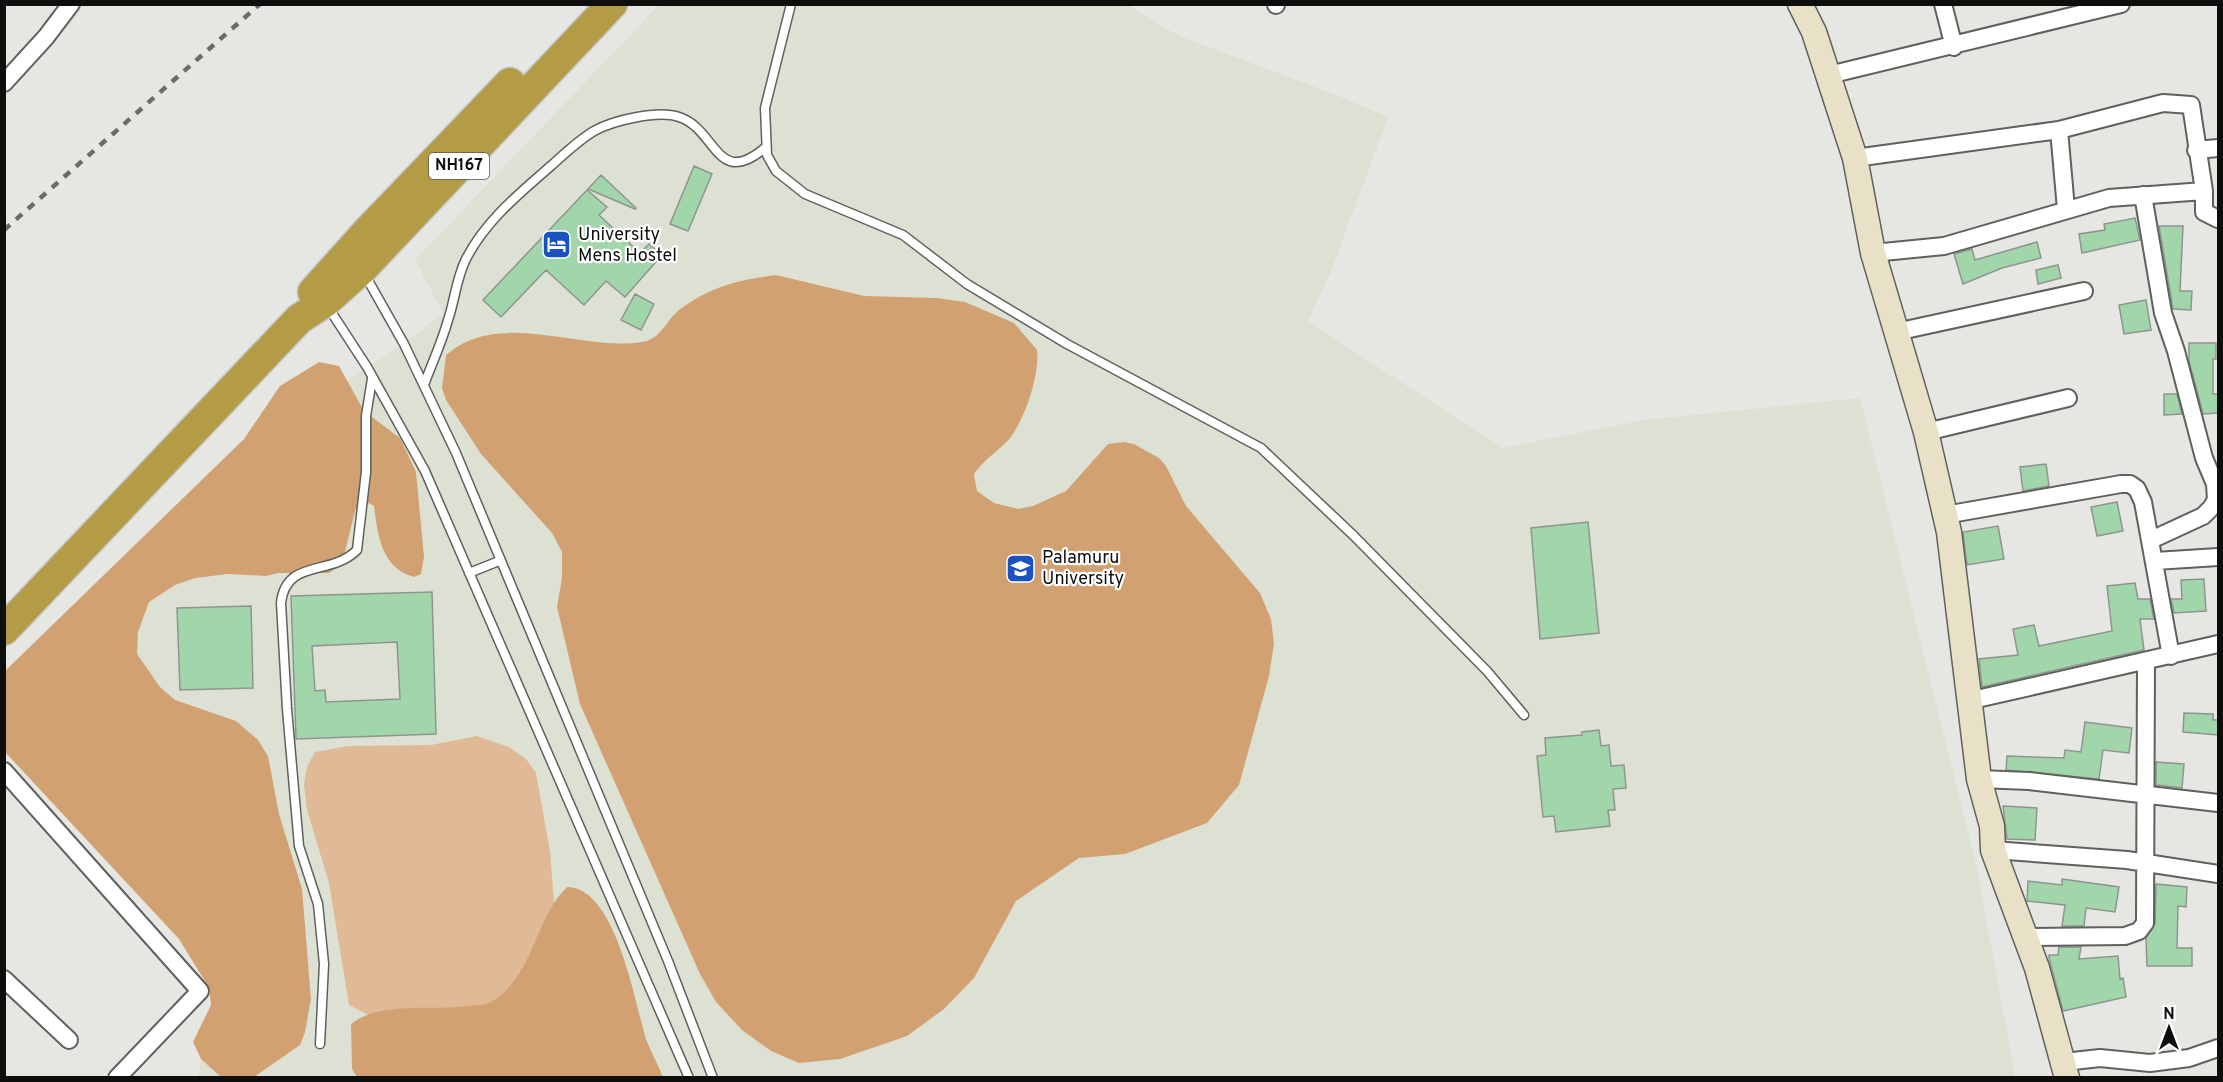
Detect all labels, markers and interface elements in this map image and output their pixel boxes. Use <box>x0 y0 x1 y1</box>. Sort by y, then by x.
road number: NH167 <box>429 153 489 179</box>
place label: University Mens Hostel <box>578 224 677 268</box>
hotel icon: University Mens Hostel <box>541 229 573 261</box>
place label: Palamuru University <box>1042 547 1124 591</box>
school or university icon: Palamuru University <box>1005 552 1037 584</box>
north arrow <box>2139 998 2199 1058</box>
text: N <box>2163 1005 2175 1025</box>

